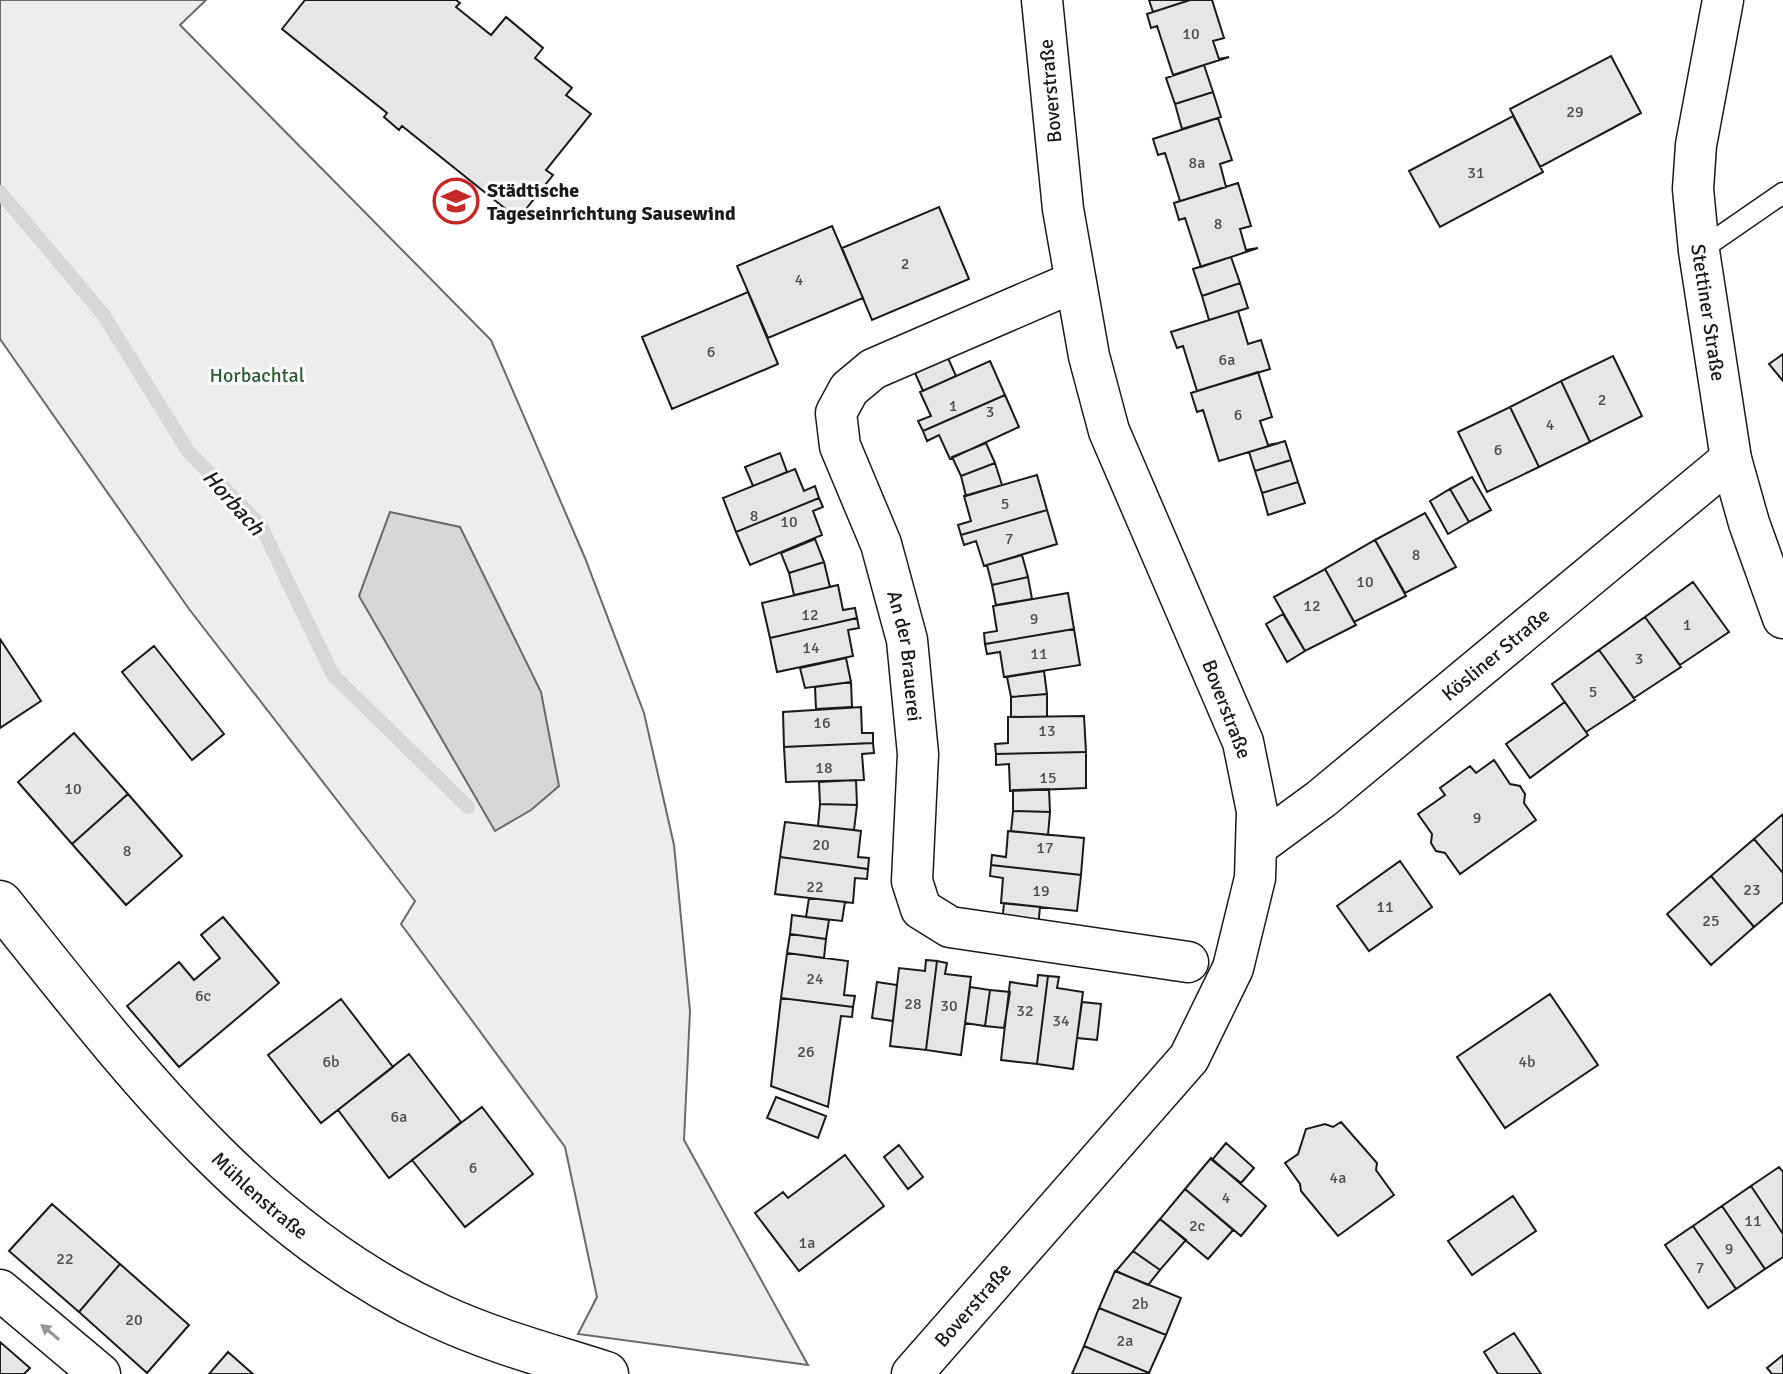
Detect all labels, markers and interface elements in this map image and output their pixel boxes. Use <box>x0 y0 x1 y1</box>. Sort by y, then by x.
house number: 10 <box>1182 24 1200 44</box>
street label: Boverstraße <box>1034 38 1067 144</box>
house number: 29 <box>1566 102 1584 122</box>
house number: 8a <box>1189 153 1205 173</box>
house number: 31 <box>1467 163 1485 183</box>
school or university icon: Städtische Tageseinrichtung Sausewind <box>432 177 480 225</box>
place label: Städtische Tageseinrichtung Sausewind <box>487 178 736 226</box>
house number: 8 <box>1214 214 1222 234</box>
street label: Stettiner Straße <box>1685 243 1731 383</box>
house number: 2 <box>901 254 909 274</box>
house number: 4 <box>795 270 804 290</box>
house number: 6 <box>707 342 715 362</box>
house number: 6a <box>1219 350 1235 370</box>
park label: Horbachtal <box>209 363 305 388</box>
house number: 2 <box>1598 390 1606 410</box>
house number: 1 <box>949 396 957 416</box>
house number: 3 <box>986 402 994 422</box>
house number: 6 <box>1234 405 1242 425</box>
house number: 4 <box>1546 415 1555 435</box>
house number: 6 <box>1494 440 1502 460</box>
water label: Horbach <box>197 464 271 542</box>
house number: 5 <box>1001 494 1009 514</box>
house number: 8 <box>750 506 758 526</box>
house number: 10 <box>780 512 798 532</box>
house number: 7 <box>1005 529 1013 549</box>
house number: 8 <box>1412 545 1420 565</box>
house number: 10 <box>1356 572 1374 592</box>
street label: An der Brauerei <box>881 588 927 723</box>
house number: 12 <box>1303 596 1321 616</box>
street label: Kösliner Straße <box>1437 603 1555 707</box>
house number: 12 <box>801 605 819 625</box>
house number: 9 <box>1030 609 1038 629</box>
house number: 1 <box>1683 615 1691 635</box>
house number: 14 <box>802 638 820 658</box>
house number: 11 <box>1030 644 1048 664</box>
house number: 3 <box>1635 649 1643 669</box>
street label: Boverstraße <box>1196 656 1257 762</box>
house number: 5 <box>1589 682 1597 702</box>
house number: 16 <box>813 713 831 733</box>
house number: 13 <box>1038 721 1056 741</box>
house number: 18 <box>815 758 833 778</box>
house number: 15 <box>1039 768 1057 788</box>
house number: 10 <box>64 779 82 799</box>
house number: 9 <box>1473 808 1481 828</box>
house number: 20 <box>812 835 830 855</box>
house number: 17 <box>1036 838 1054 858</box>
house number: 8 <box>123 841 131 861</box>
house number: 22 <box>806 877 824 897</box>
house number: 23 <box>1743 880 1761 900</box>
house number: 19 <box>1032 881 1050 901</box>
house number: 11 <box>1376 897 1394 917</box>
house number: 25 <box>1702 911 1720 931</box>
house number: 24 <box>806 969 824 989</box>
house number: 6c <box>195 986 211 1006</box>
house number: 28 <box>904 994 922 1014</box>
house number: 30 <box>940 996 958 1016</box>
house number: 32 <box>1016 1001 1034 1021</box>
house number: 34 <box>1052 1011 1070 1031</box>
house number: 26 <box>797 1042 815 1062</box>
house number: 6b <box>322 1052 340 1072</box>
house number: 4b <box>1518 1052 1536 1072</box>
house number: 6a <box>391 1107 407 1127</box>
street label: Mühlenstraße <box>206 1147 313 1245</box>
house number: 6 <box>469 1158 477 1178</box>
house number: 4a <box>1330 1168 1346 1188</box>
house number: 4 <box>1222 1188 1231 1208</box>
house number: 11 <box>1744 1211 1762 1231</box>
house number: 2c <box>1189 1216 1205 1236</box>
house number: 1a <box>799 1233 815 1253</box>
house number: 9 <box>1725 1239 1733 1259</box>
house number: 22 <box>56 1249 74 1269</box>
street label: Boverstraße <box>929 1258 1017 1353</box>
house number: 7 <box>1696 1258 1704 1278</box>
house number: 2b <box>1131 1294 1149 1314</box>
house number: 20 <box>125 1310 143 1330</box>
one-way arrow <box>40 1324 60 1341</box>
house number: 2a <box>1117 1331 1133 1351</box>

